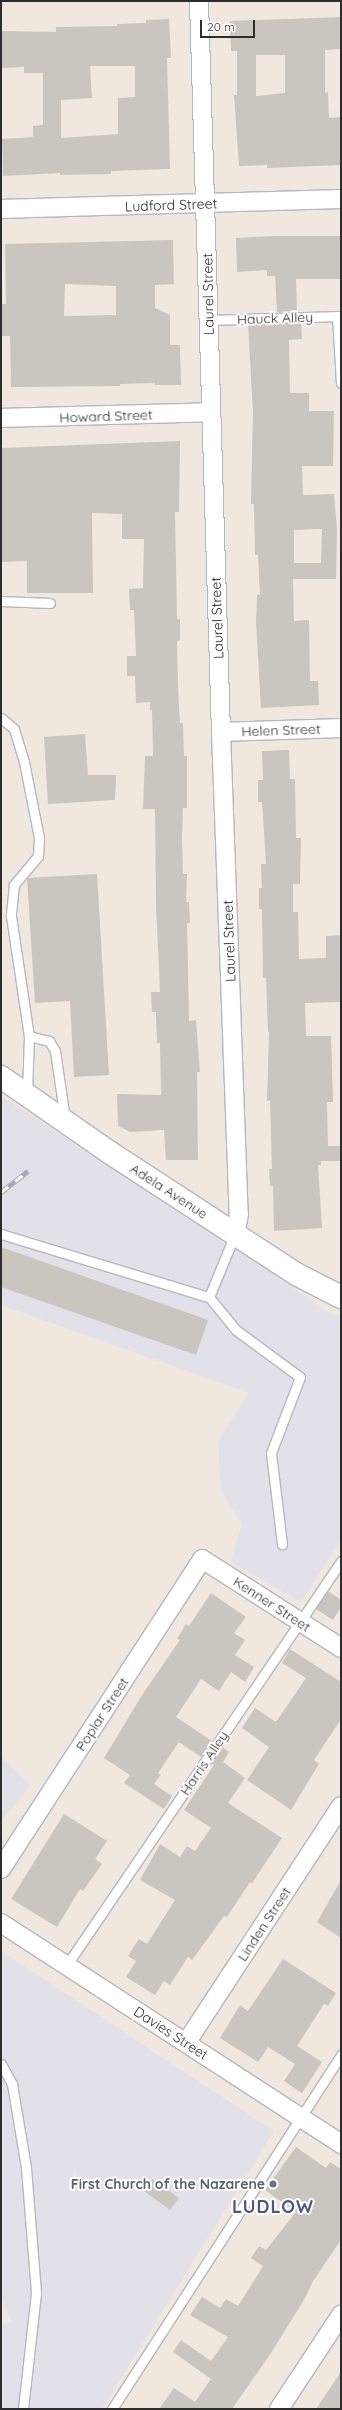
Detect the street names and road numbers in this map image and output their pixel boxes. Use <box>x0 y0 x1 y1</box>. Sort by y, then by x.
street label: Ludford Street <box>124 195 218 215</box>
street label: Laurel Street <box>199 253 217 335</box>
street label: Hauck Alley <box>237 308 313 328</box>
street label: Howard Street <box>59 406 153 426</box>
street label: Laurel Street <box>207 577 227 659</box>
street label: Helen Street <box>241 720 321 740</box>
street label: Laurel Street <box>219 900 239 982</box>
street label: Adela Avenue <box>127 1160 211 1222</box>
street label: Kenner Street <box>230 1573 314 1635</box>
street label: Poplar Street <box>72 1674 132 1754</box>
street label: Harris Alley <box>176 1728 232 1798</box>
street label: Linden Street <box>234 1884 294 1964</box>
street label: Davies Street <box>131 2003 211 2063</box>

